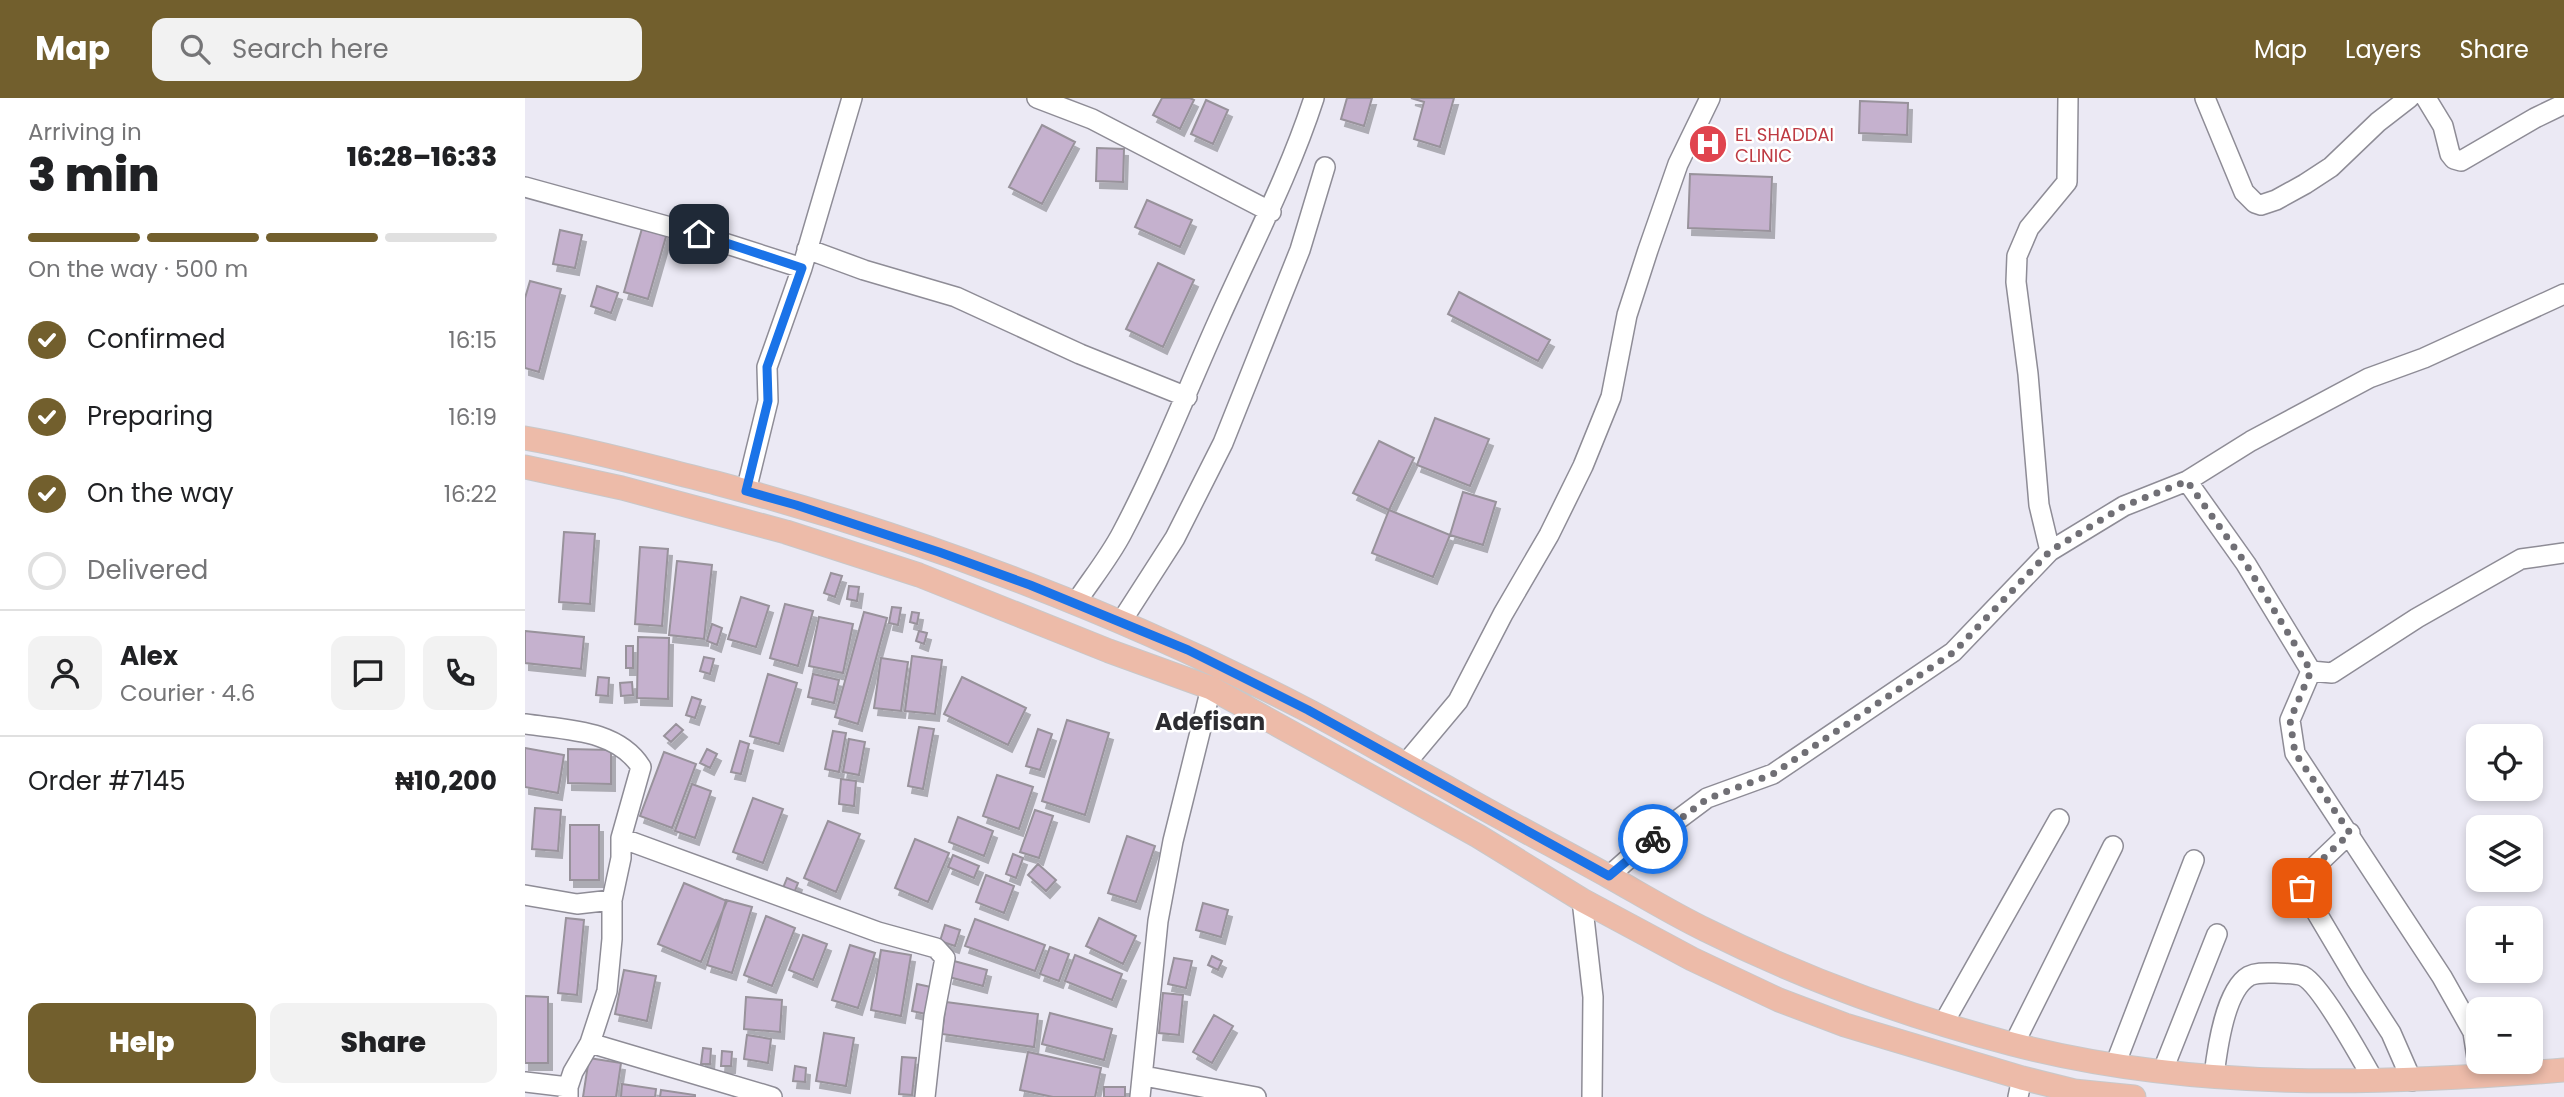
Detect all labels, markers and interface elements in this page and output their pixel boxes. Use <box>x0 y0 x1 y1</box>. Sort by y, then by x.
search box <box>152 18 642 81</box>
text: Map <box>35 25 110 72</box>
icon: search <box>176 30 214 68</box>
text: Search here <box>232 31 389 67</box>
text: Map <box>2254 33 2307 66</box>
text: Layers <box>2345 33 2421 66</box>
text: Share <box>2459 33 2529 66</box>
text: Arriving in <box>28 116 142 148</box>
place label: EL SHADDAI CLINIC <box>1735 122 1834 168</box>
hospital icon: EL SHADDAI CLINIC <box>1687 123 1729 165</box>
text: 16:28–16:33 <box>347 139 497 175</box>
text: 3 min <box>28 143 160 207</box>
pin <box>669 204 729 264</box>
icon: home <box>680 215 718 253</box>
text: On the way · 500 m <box>28 253 248 285</box>
icon: check <box>28 321 66 359</box>
text: Confirmed <box>87 321 225 357</box>
text: 16:15 <box>448 324 497 356</box>
icon: check <box>28 398 66 436</box>
text: Preparing <box>87 398 213 434</box>
text: 16:19 <box>448 401 497 433</box>
icon: check <box>28 475 66 513</box>
text: On the way <box>87 475 234 511</box>
text: 16:22 <box>444 478 497 510</box>
text: Delivered <box>87 552 208 588</box>
button: person <box>28 636 102 710</box>
button: chat <box>331 636 405 710</box>
button: phone <box>423 636 497 710</box>
text: Alex <box>120 638 178 674</box>
text: Courier · 4.6 <box>120 677 255 709</box>
district label: Adefisan <box>1155 705 1265 738</box>
map controls <box>2466 724 2543 1074</box>
button: locate <box>2466 724 2543 801</box>
text: Order #7145 <box>28 763 186 799</box>
text: ₦10,200 <box>395 763 497 799</box>
courier <box>1618 804 1688 874</box>
button: layers <box>2466 815 2543 892</box>
icon: bike <box>1634 820 1672 858</box>
pin <box>2272 858 2332 918</box>
icon: bag <box>2283 869 2321 907</box>
button: + <box>2466 906 2543 983</box>
button: − <box>2466 997 2543 1074</box>
button: Help <box>28 1003 256 1083</box>
button: Share <box>270 1003 497 1083</box>

